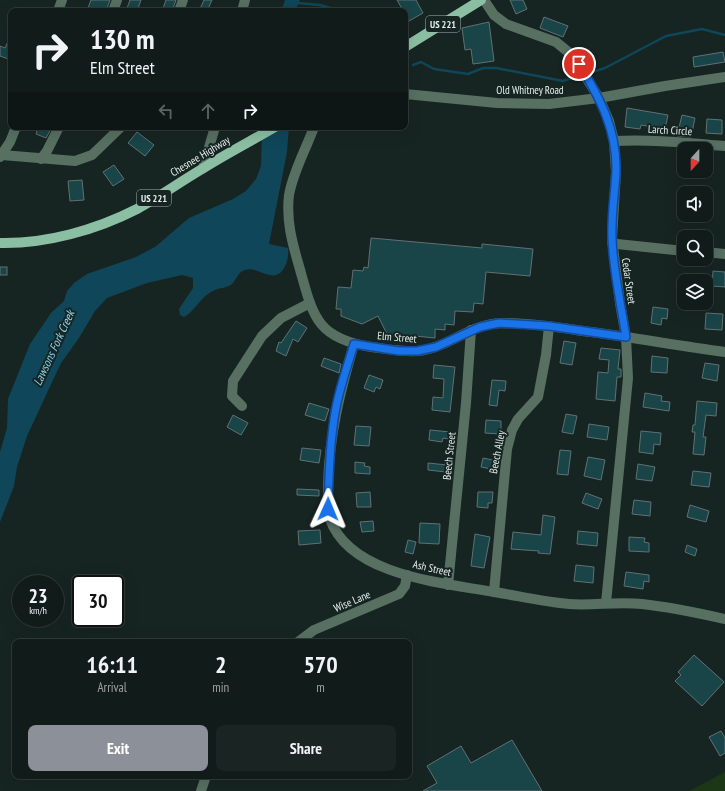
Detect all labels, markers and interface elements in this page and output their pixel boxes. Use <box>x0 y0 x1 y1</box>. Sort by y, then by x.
road number: US 221 <box>426 16 460 32</box>
text: 130 m <box>90 20 154 57</box>
icon: right <box>24 24 76 76</box>
pin <box>562 47 596 81</box>
icon: arrive <box>568 53 590 75</box>
text: Elm Street <box>90 56 155 79</box>
street label: Old Whitney Road <box>496 83 564 97</box>
icon: left <box>155 100 177 122</box>
icon: ahead <box>197 100 219 122</box>
icon: right <box>239 100 261 122</box>
street label: Larch Circle <box>647 122 693 138</box>
street label: Chesnee Highway <box>168 132 233 179</box>
north arrow <box>677 142 713 178</box>
map controls <box>677 142 713 310</box>
button: sound <box>677 186 713 222</box>
road number: US 221 <box>137 190 171 206</box>
button: search <box>677 230 713 266</box>
street label: Cedar Street <box>619 257 639 305</box>
button: layers <box>677 274 713 310</box>
water label: Lawsons Fork Creek <box>30 307 78 388</box>
street label: Elm Street <box>377 328 417 346</box>
street label: Beech Alley <box>486 428 508 475</box>
street label: Beech Street <box>440 431 458 481</box>
position arrow <box>307 488 349 530</box>
street label: Ash Street <box>411 557 453 579</box>
speed limit sign: 30 <box>72 575 124 627</box>
text: 23 <box>28 583 48 609</box>
street label: Wise Lane <box>332 587 373 615</box>
text: km/h <box>29 604 47 617</box>
text: 16:11 <box>86 649 138 680</box>
text: 2 <box>215 649 226 680</box>
text: 570 <box>303 649 338 680</box>
text: Arrival <box>97 679 127 696</box>
text: min <box>212 679 229 696</box>
text: m <box>316 679 325 696</box>
button: Exit <box>28 725 208 771</box>
button: Share <box>216 725 396 771</box>

